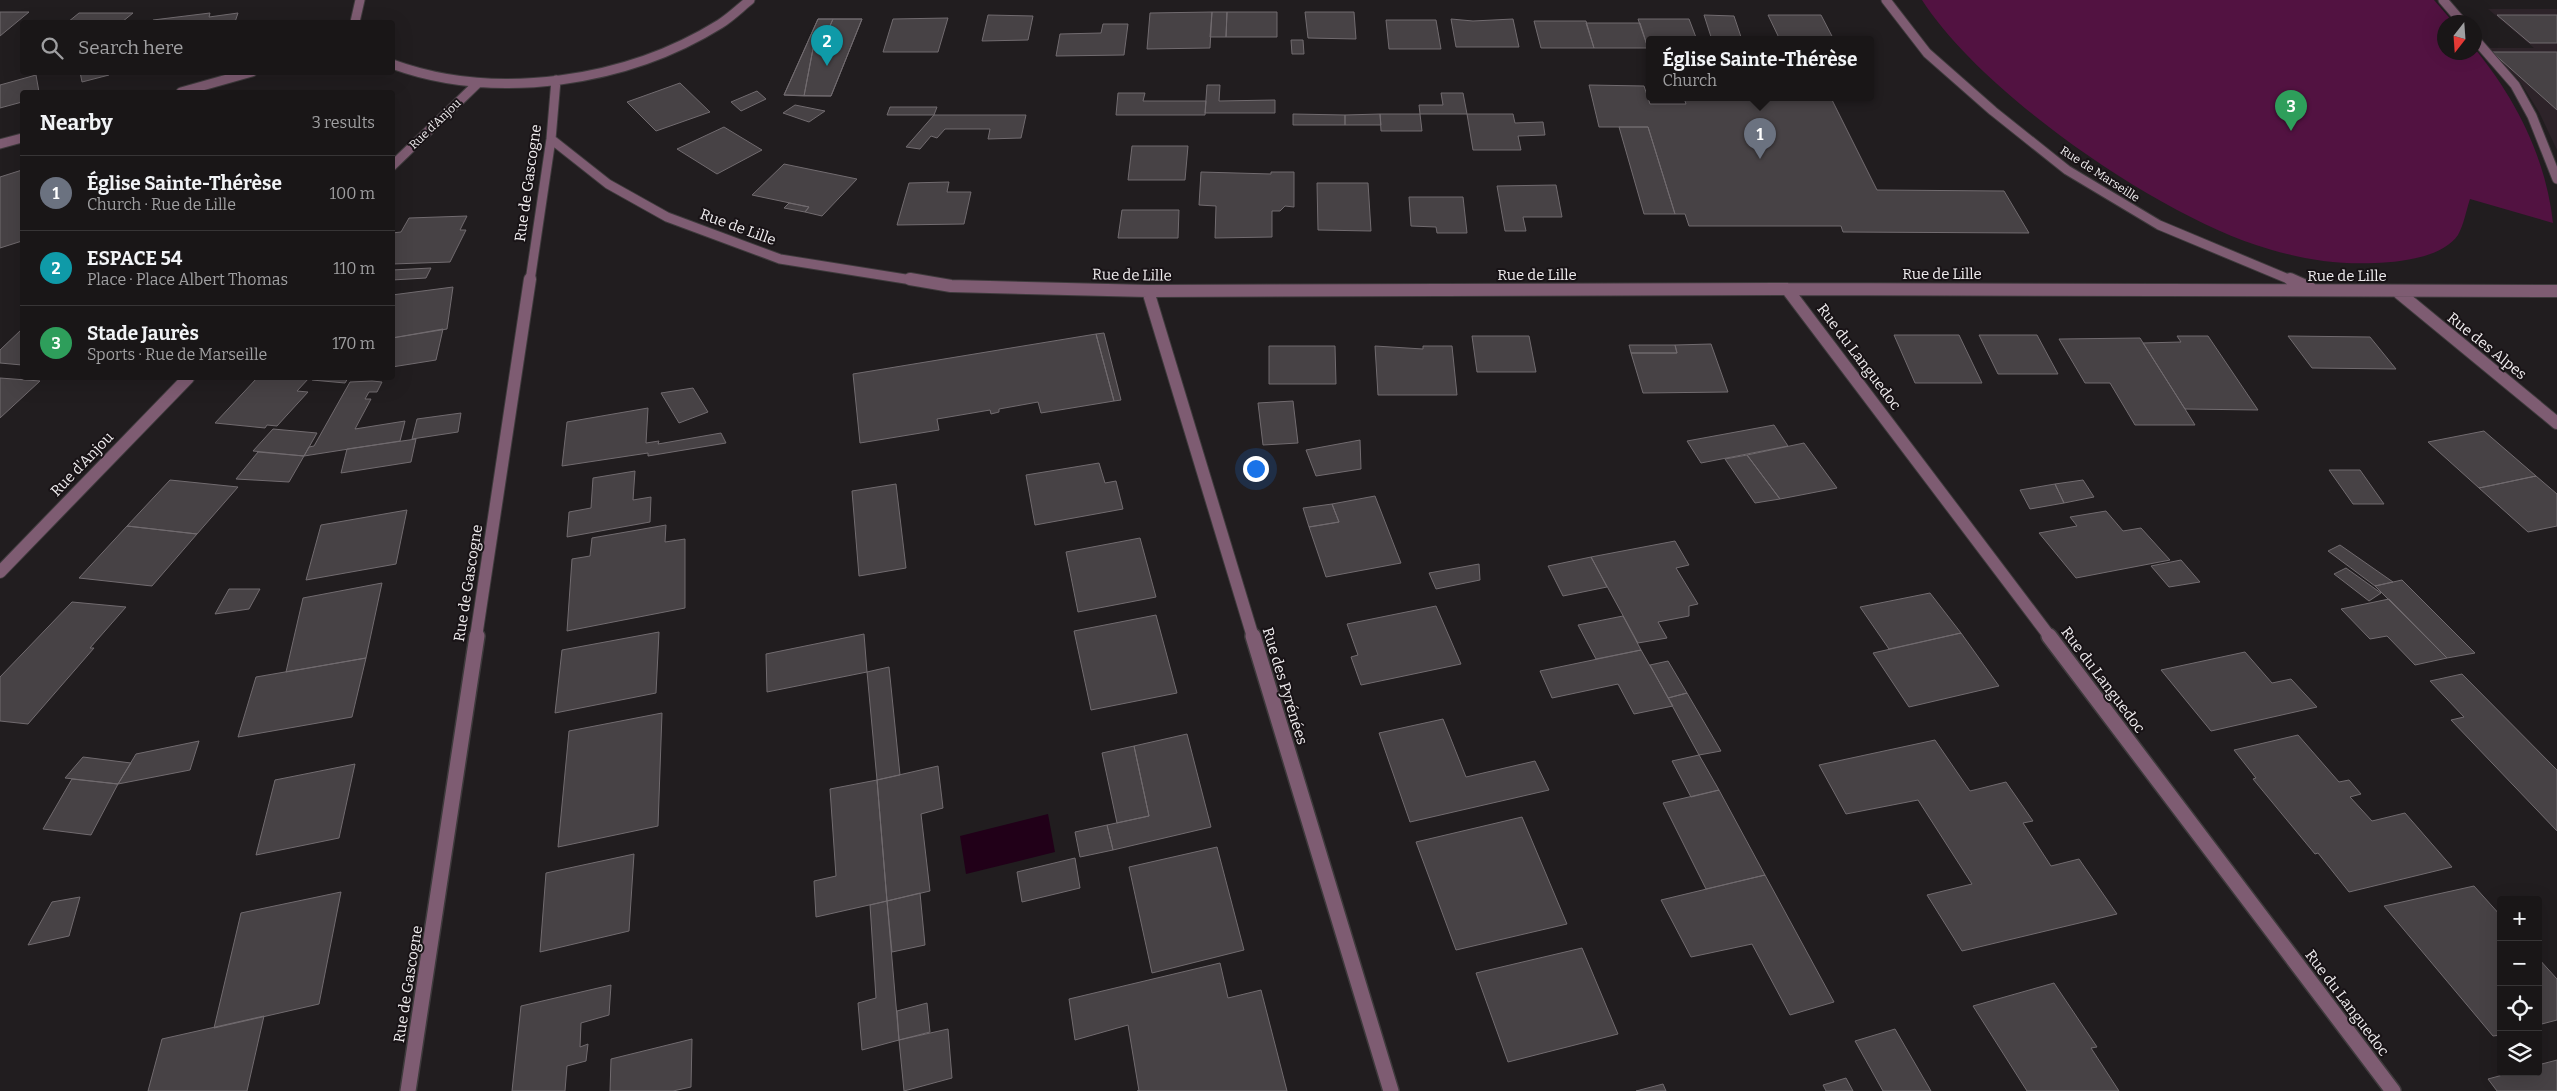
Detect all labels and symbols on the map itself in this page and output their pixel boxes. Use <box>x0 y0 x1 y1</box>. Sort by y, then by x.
north arrow <box>2437 15 2482 60</box>
pin: 2 <box>811 25 843 66</box>
pin: 3 <box>2275 90 2307 131</box>
street label: Rue d'Anjou <box>406 96 464 152</box>
pin: 1 <box>1744 118 1776 159</box>
street label: Rue de Gascogne <box>511 123 545 243</box>
street label: Rue de Marseille <box>2058 143 2142 205</box>
street label: Rue de Lille <box>698 205 778 249</box>
street label: Rue de Lille <box>1092 265 1172 285</box>
street label: Rue de Lille <box>1902 265 1982 283</box>
street label: Rue de Lille <box>1497 266 1577 284</box>
street label: Rue de Lille <box>2307 267 2387 285</box>
street label: Rue du Languedoc <box>1813 300 1905 414</box>
street label: Rue des Alpes <box>2444 309 2530 383</box>
street label: Rue d'Anjou <box>47 428 117 500</box>
your location <box>1243 456 1269 482</box>
street label: Rue de Gascogne <box>450 523 486 643</box>
street label: Rue du Languedoc <box>2057 623 2149 737</box>
street label: Rue des Pyrénées <box>1259 625 1311 747</box>
street label: Rue de Gascogne <box>390 924 426 1044</box>
street label: Rue du Languedoc <box>2301 946 2393 1060</box>

